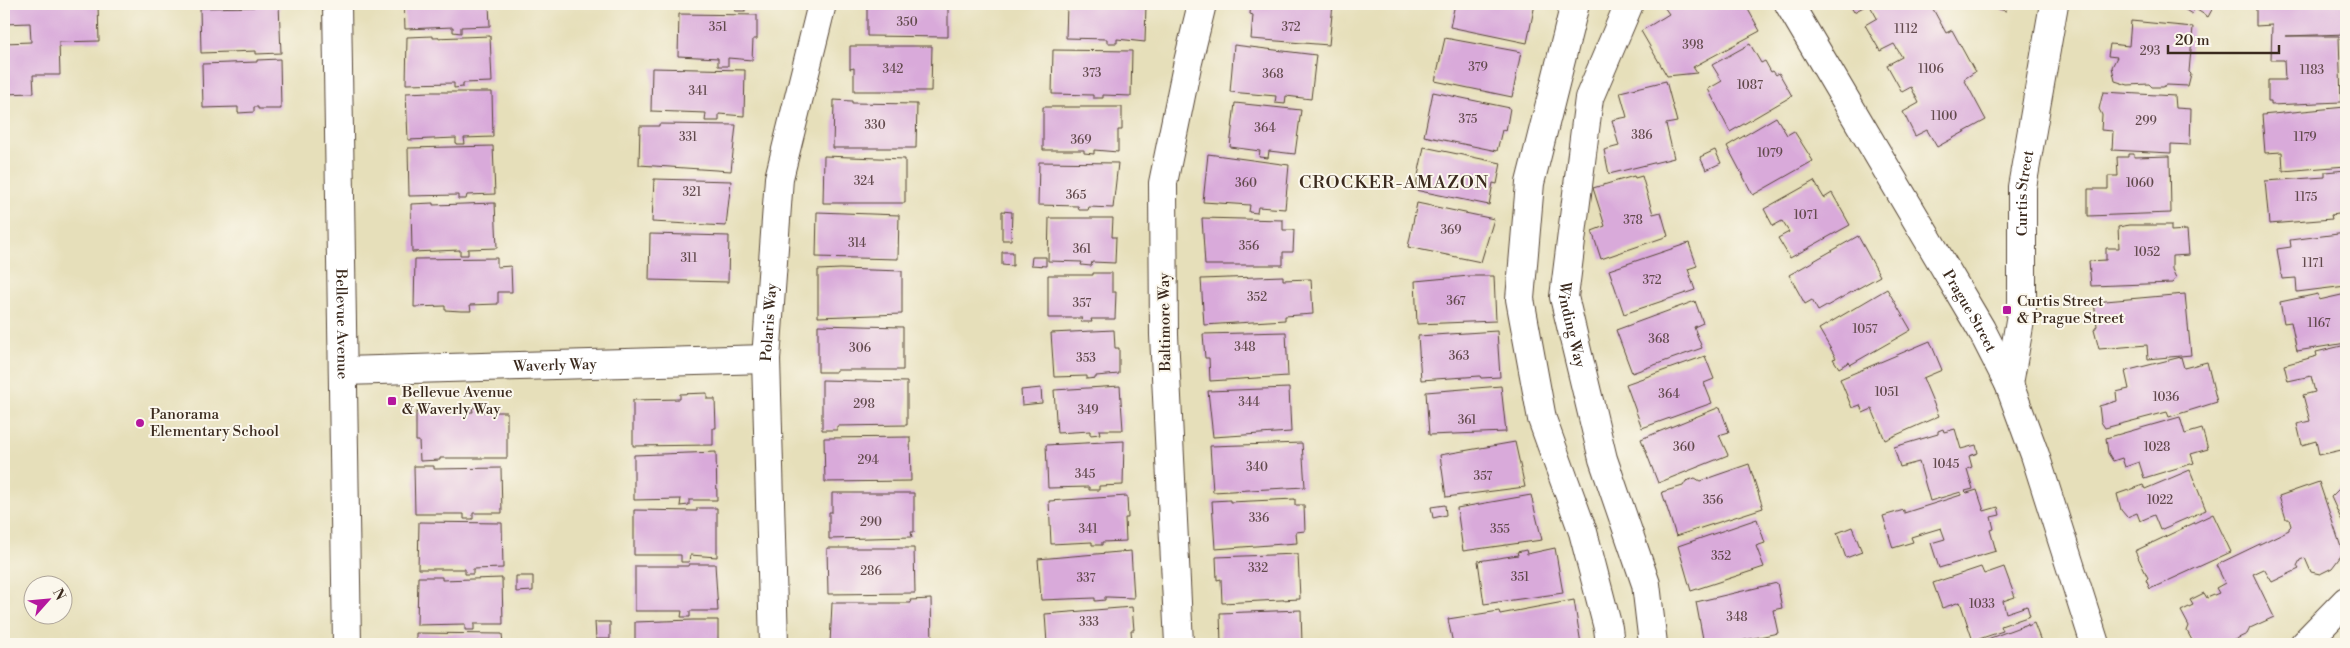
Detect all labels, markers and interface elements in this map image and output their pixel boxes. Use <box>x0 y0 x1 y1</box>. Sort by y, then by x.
house number: 350 <box>896 15 918 30</box>
house number: 351 <box>709 20 728 35</box>
house number: 372 <box>1281 20 1301 35</box>
house number: 1112 <box>1894 22 1918 37</box>
scale bar <box>2168 22 2279 54</box>
text: 20 m <box>2175 31 2210 50</box>
house number: 398 <box>1682 38 1704 53</box>
house number: 293 <box>2140 44 2161 59</box>
house number: 379 <box>1468 60 1488 75</box>
house number: 342 <box>883 62 904 77</box>
house number: 1106 <box>1918 62 1944 77</box>
house number: 1183 <box>2300 63 2325 78</box>
house number: 373 <box>1083 66 1102 81</box>
house number: 368 <box>1262 67 1284 82</box>
house number: 1087 <box>1737 78 1763 93</box>
house number: 341 <box>688 84 708 99</box>
house number: 1100 <box>1931 109 1957 124</box>
house number: 375 <box>1459 112 1478 127</box>
house number: 299 <box>2135 114 2157 129</box>
house number: 330 <box>864 118 886 133</box>
house number: 364 <box>1254 121 1276 136</box>
house number: 386 <box>1631 128 1653 143</box>
house number: 331 <box>679 130 698 145</box>
house number: 1179 <box>2293 130 2317 145</box>
house number: 369 <box>1070 133 1092 148</box>
house number: 1079 <box>1757 146 1783 161</box>
street label: Curtis Street <box>2012 148 2038 236</box>
district label: CROCKER-AMAZON <box>1299 171 1489 194</box>
house number: 324 <box>854 174 874 189</box>
house number: 360 <box>1235 176 1257 191</box>
house number: 1060 <box>2126 176 2154 191</box>
house number: 321 <box>683 185 702 200</box>
house number: 365 <box>1066 188 1087 203</box>
house number: 1175 <box>2295 190 2318 205</box>
house number: 1071 <box>1794 208 1819 223</box>
house number: 378 <box>1623 213 1643 228</box>
house number: 369 <box>1440 223 1462 238</box>
house number: 314 <box>848 236 866 251</box>
house number: 356 <box>1239 239 1259 254</box>
house number: 361 <box>1073 242 1092 257</box>
house number: 1052 <box>2134 245 2160 260</box>
house number: 311 <box>680 251 698 266</box>
house number: 1171 <box>2302 256 2325 271</box>
street label: Prague Street <box>1938 266 2001 356</box>
street label: Bellevue Avenue <box>332 267 352 379</box>
street label: Baltimore Way <box>1155 272 1175 373</box>
house number: 372 <box>1642 273 1662 288</box>
street label: Winding Way <box>1554 279 1590 370</box>
street label: Polaris Way <box>756 282 781 362</box>
house number: 352 <box>1247 290 1267 305</box>
place label: Curtis Street & Prague Street <box>2017 292 2125 328</box>
house number: 367 <box>1446 294 1466 309</box>
house number: 357 <box>1073 296 1091 311</box>
marker: Curtis Street & Prague Street <box>2001 304 2013 316</box>
house number: 1167 <box>2308 316 2331 331</box>
house number: 1057 <box>1853 322 1877 337</box>
house number: 368 <box>1648 332 1670 347</box>
house number: 348 <box>1234 340 1256 355</box>
house number: 306 <box>849 341 871 356</box>
house number: 363 <box>1449 349 1470 364</box>
house number: 353 <box>1076 351 1096 366</box>
street label: Waverly Way <box>512 354 598 376</box>
place label: Bellevue Avenue & Waverly Way <box>401 383 513 419</box>
house number: 1051 <box>1875 385 1900 400</box>
house number: 364 <box>1658 387 1680 402</box>
house number: 1036 <box>2153 390 2179 405</box>
marker: Bellevue Avenue & Waverly Way <box>386 395 398 407</box>
house number: 344 <box>1238 395 1260 410</box>
house number: 298 <box>853 397 875 412</box>
house number: 349 <box>1077 403 1099 418</box>
place label: Panorama Elementary School <box>150 405 279 441</box>
house number: 361 <box>1458 413 1477 428</box>
marker: Panorama Elementary School <box>134 417 146 429</box>
house number: 360 <box>1673 440 1695 455</box>
house number: 1028 <box>2144 440 2170 455</box>
house number: 294 <box>857 453 879 468</box>
house number: 1045 <box>1933 457 1960 472</box>
house number: 340 <box>1246 460 1268 475</box>
house number: 345 <box>1075 467 1096 482</box>
house number: 357 <box>1474 469 1492 484</box>
house number: 356 <box>1703 493 1723 508</box>
house number: 1022 <box>2147 493 2173 508</box>
house number: 336 <box>1249 511 1269 526</box>
house number: 290 <box>860 515 882 530</box>
house number: 341 <box>1078 522 1098 537</box>
house number: 355 <box>1490 522 1510 537</box>
house number: 352 <box>1711 549 1731 564</box>
house number: 332 <box>1248 561 1268 576</box>
house number: 286 <box>860 564 882 579</box>
house number: 351 <box>1511 570 1530 585</box>
house number: 337 <box>1076 571 1096 586</box>
north arrow <box>22 576 72 626</box>
text: N <box>48 586 69 604</box>
house number: 1033 <box>1969 597 1995 612</box>
house number: 348 <box>1726 610 1748 625</box>
house number: 333 <box>1079 615 1099 630</box>

